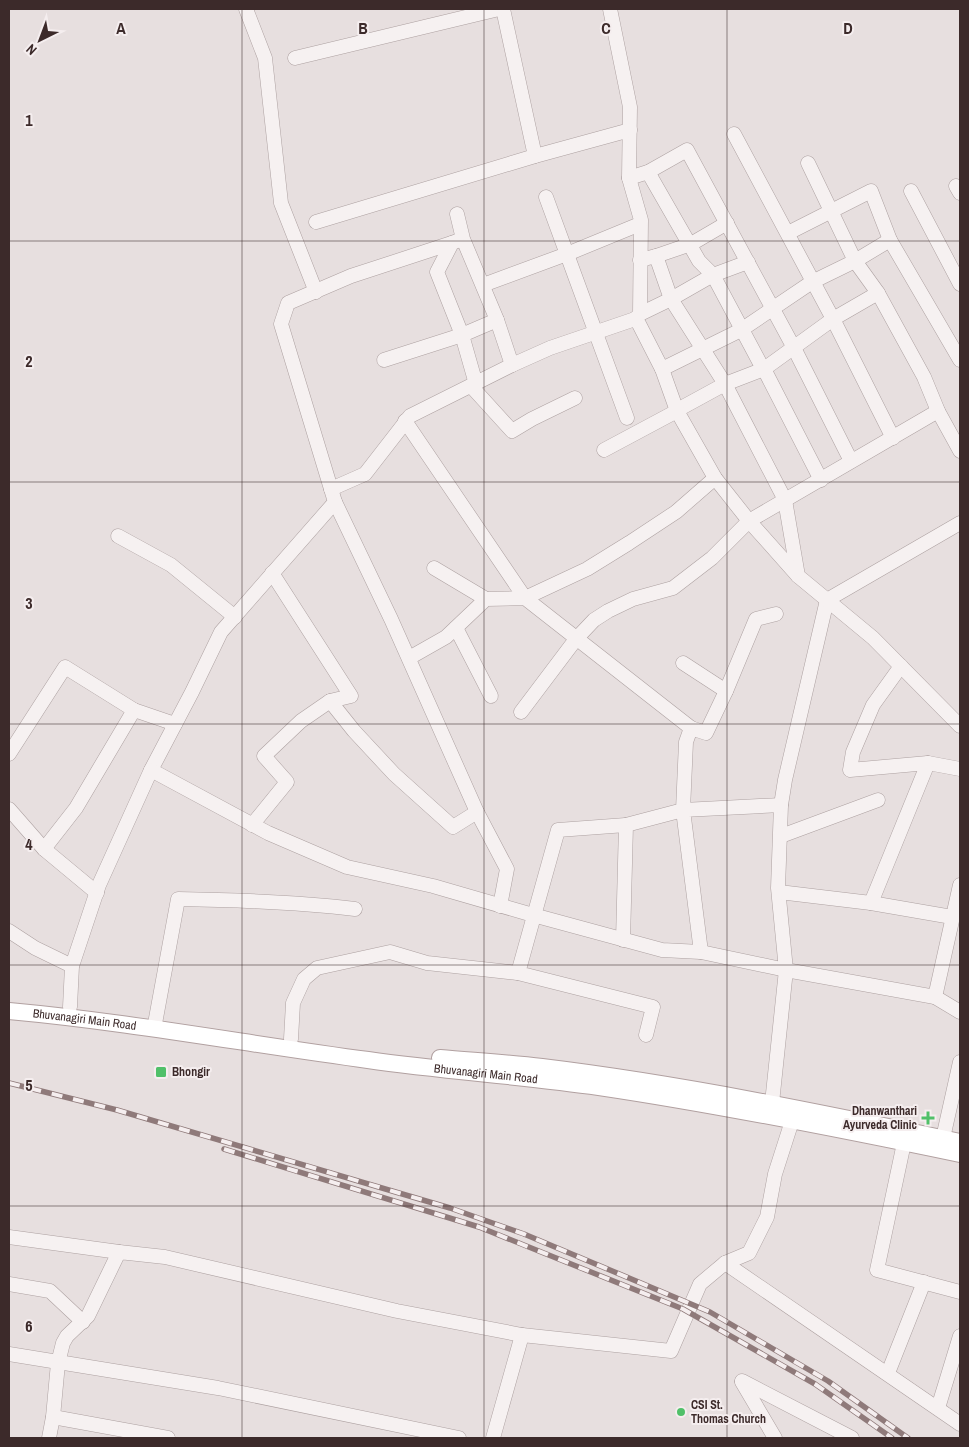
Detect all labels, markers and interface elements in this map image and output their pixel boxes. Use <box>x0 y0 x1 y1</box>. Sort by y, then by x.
north arrow <box>15 15 65 65</box>
text: A <box>116 17 126 39</box>
text: B <box>358 17 368 39</box>
text: C <box>601 17 611 39</box>
text: D <box>843 17 853 39</box>
text: N <box>22 40 40 59</box>
text: 1 <box>25 109 33 131</box>
text: 2 <box>25 350 33 372</box>
text: 3 <box>25 592 33 614</box>
text: 4 <box>25 833 33 855</box>
street label: Bhuvanagiri Main Road <box>32 1005 137 1034</box>
street label: Bhuvanagiri Main Road <box>433 1060 539 1087</box>
place label: Bhongir <box>172 1064 210 1080</box>
marker: Bhongir <box>154 1065 168 1079</box>
text: 5 <box>25 1074 33 1096</box>
place label: Dhanwanthari Ayurveda Clinic <box>843 1103 918 1133</box>
marker: Dhanwanthari Ayurveda Clinic <box>921 1111 935 1125</box>
text: 6 <box>25 1315 33 1337</box>
place label: CSI St. Thomas Church <box>691 1397 766 1427</box>
marker: CSI St. Thomas Church <box>675 1406 687 1418</box>

